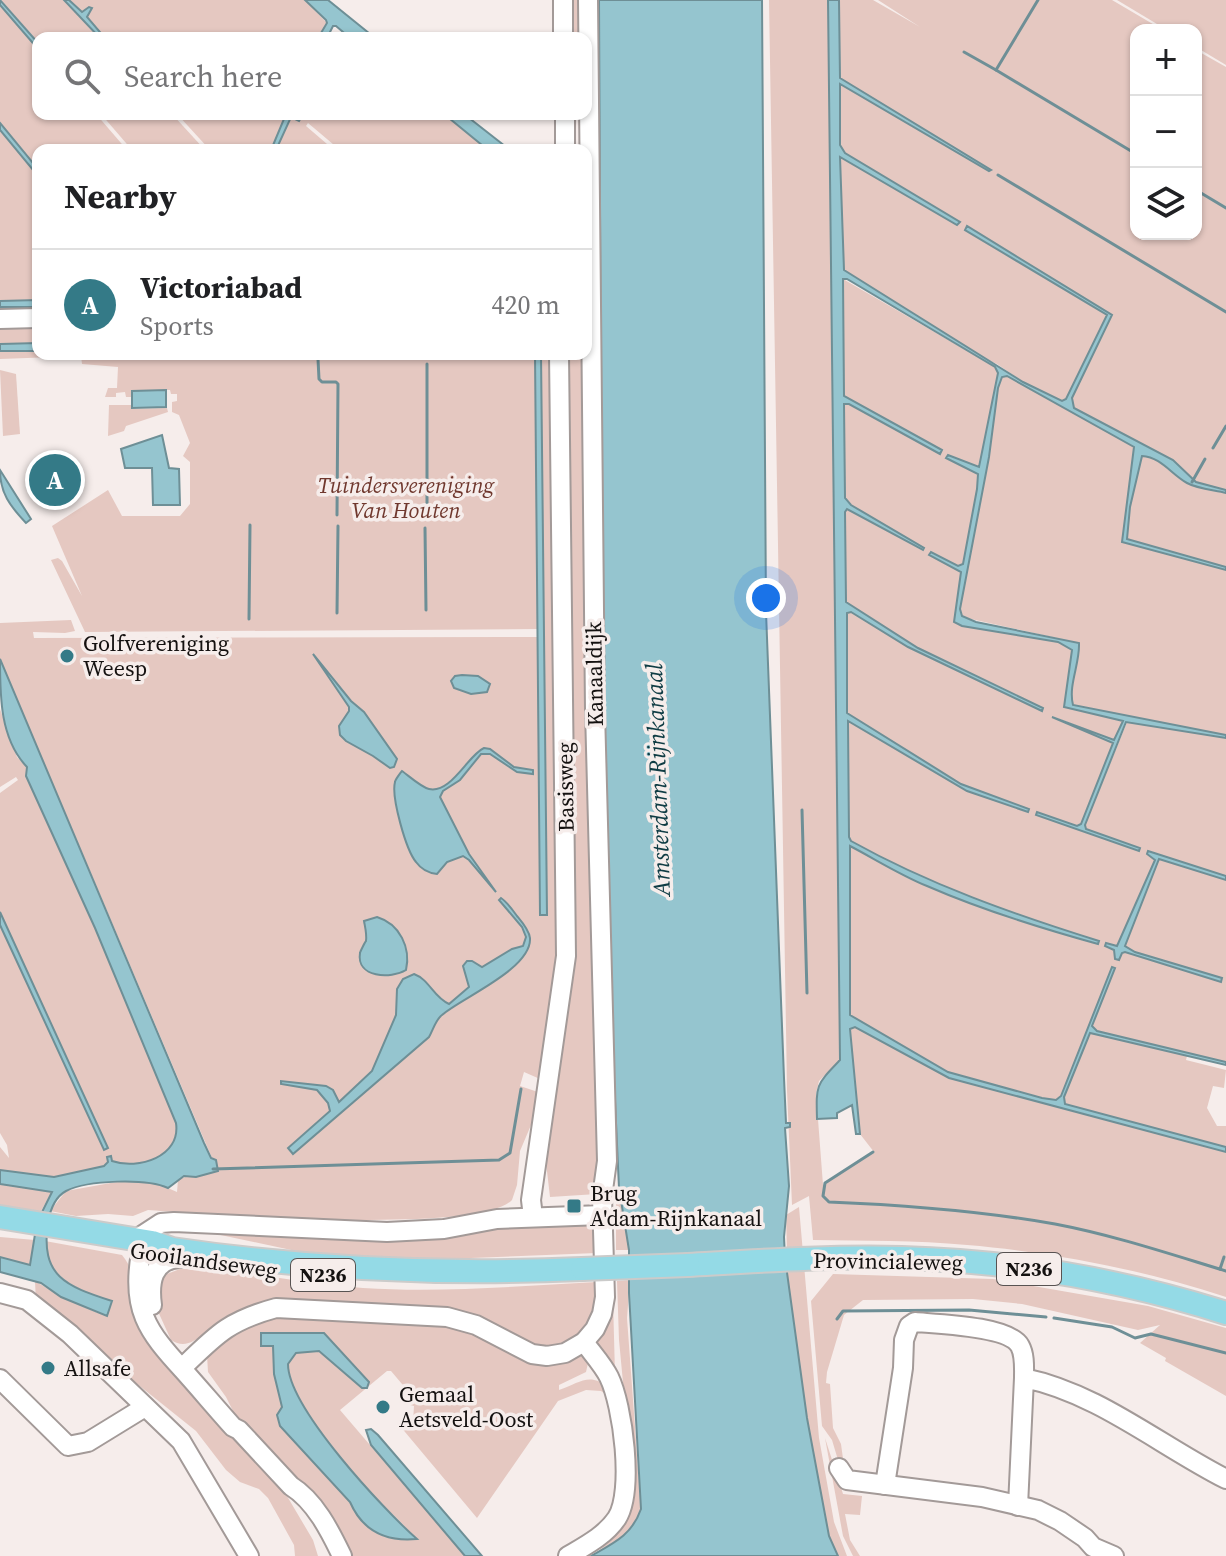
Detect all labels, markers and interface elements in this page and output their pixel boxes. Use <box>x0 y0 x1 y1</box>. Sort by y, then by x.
map controls <box>1130 24 1202 240</box>
button: + <box>1130 24 1202 96</box>
search box <box>32 32 592 120</box>
icon: search <box>60 54 104 98</box>
text: Search here <box>124 56 282 97</box>
button: − <box>1130 96 1202 168</box>
button: layers <box>1130 168 1202 240</box>
text: Nearby <box>64 173 177 219</box>
text: Victoriabad <box>140 267 302 308</box>
text: A <box>81 287 99 323</box>
text: 420 m <box>492 287 560 323</box>
text: Sports <box>140 308 214 344</box>
pin: A <box>29 450 81 510</box>
park label: Tuindersvereniging Van Houten <box>318 470 496 525</box>
your location <box>746 578 786 618</box>
street label: Kanaaldijk <box>578 620 610 727</box>
place label: Golfvereniging Weesp <box>83 628 229 683</box>
marker: Golfvereniging Weesp <box>58 647 76 665</box>
water label: Amsterdam-Rijnkanaal <box>637 663 678 899</box>
street label: Basisweg <box>549 742 581 832</box>
place label: Brug A'dam-Rijnkanaal <box>590 1178 762 1233</box>
marker: Brug A'dam-Rijnkanaal <box>565 1197 583 1215</box>
street label: Gooilandseweg <box>128 1235 280 1285</box>
street label: Provincialeweg <box>813 1245 963 1277</box>
road number: N236 <box>997 1253 1061 1285</box>
road number: N236 <box>291 1259 355 1291</box>
place label: Allsafe <box>64 1353 131 1383</box>
marker: Allsafe <box>39 1359 57 1377</box>
place label: Gemaal Aetsveld-Oost <box>399 1379 534 1434</box>
marker: Gemaal Aetsveld-Oost <box>374 1398 392 1416</box>

